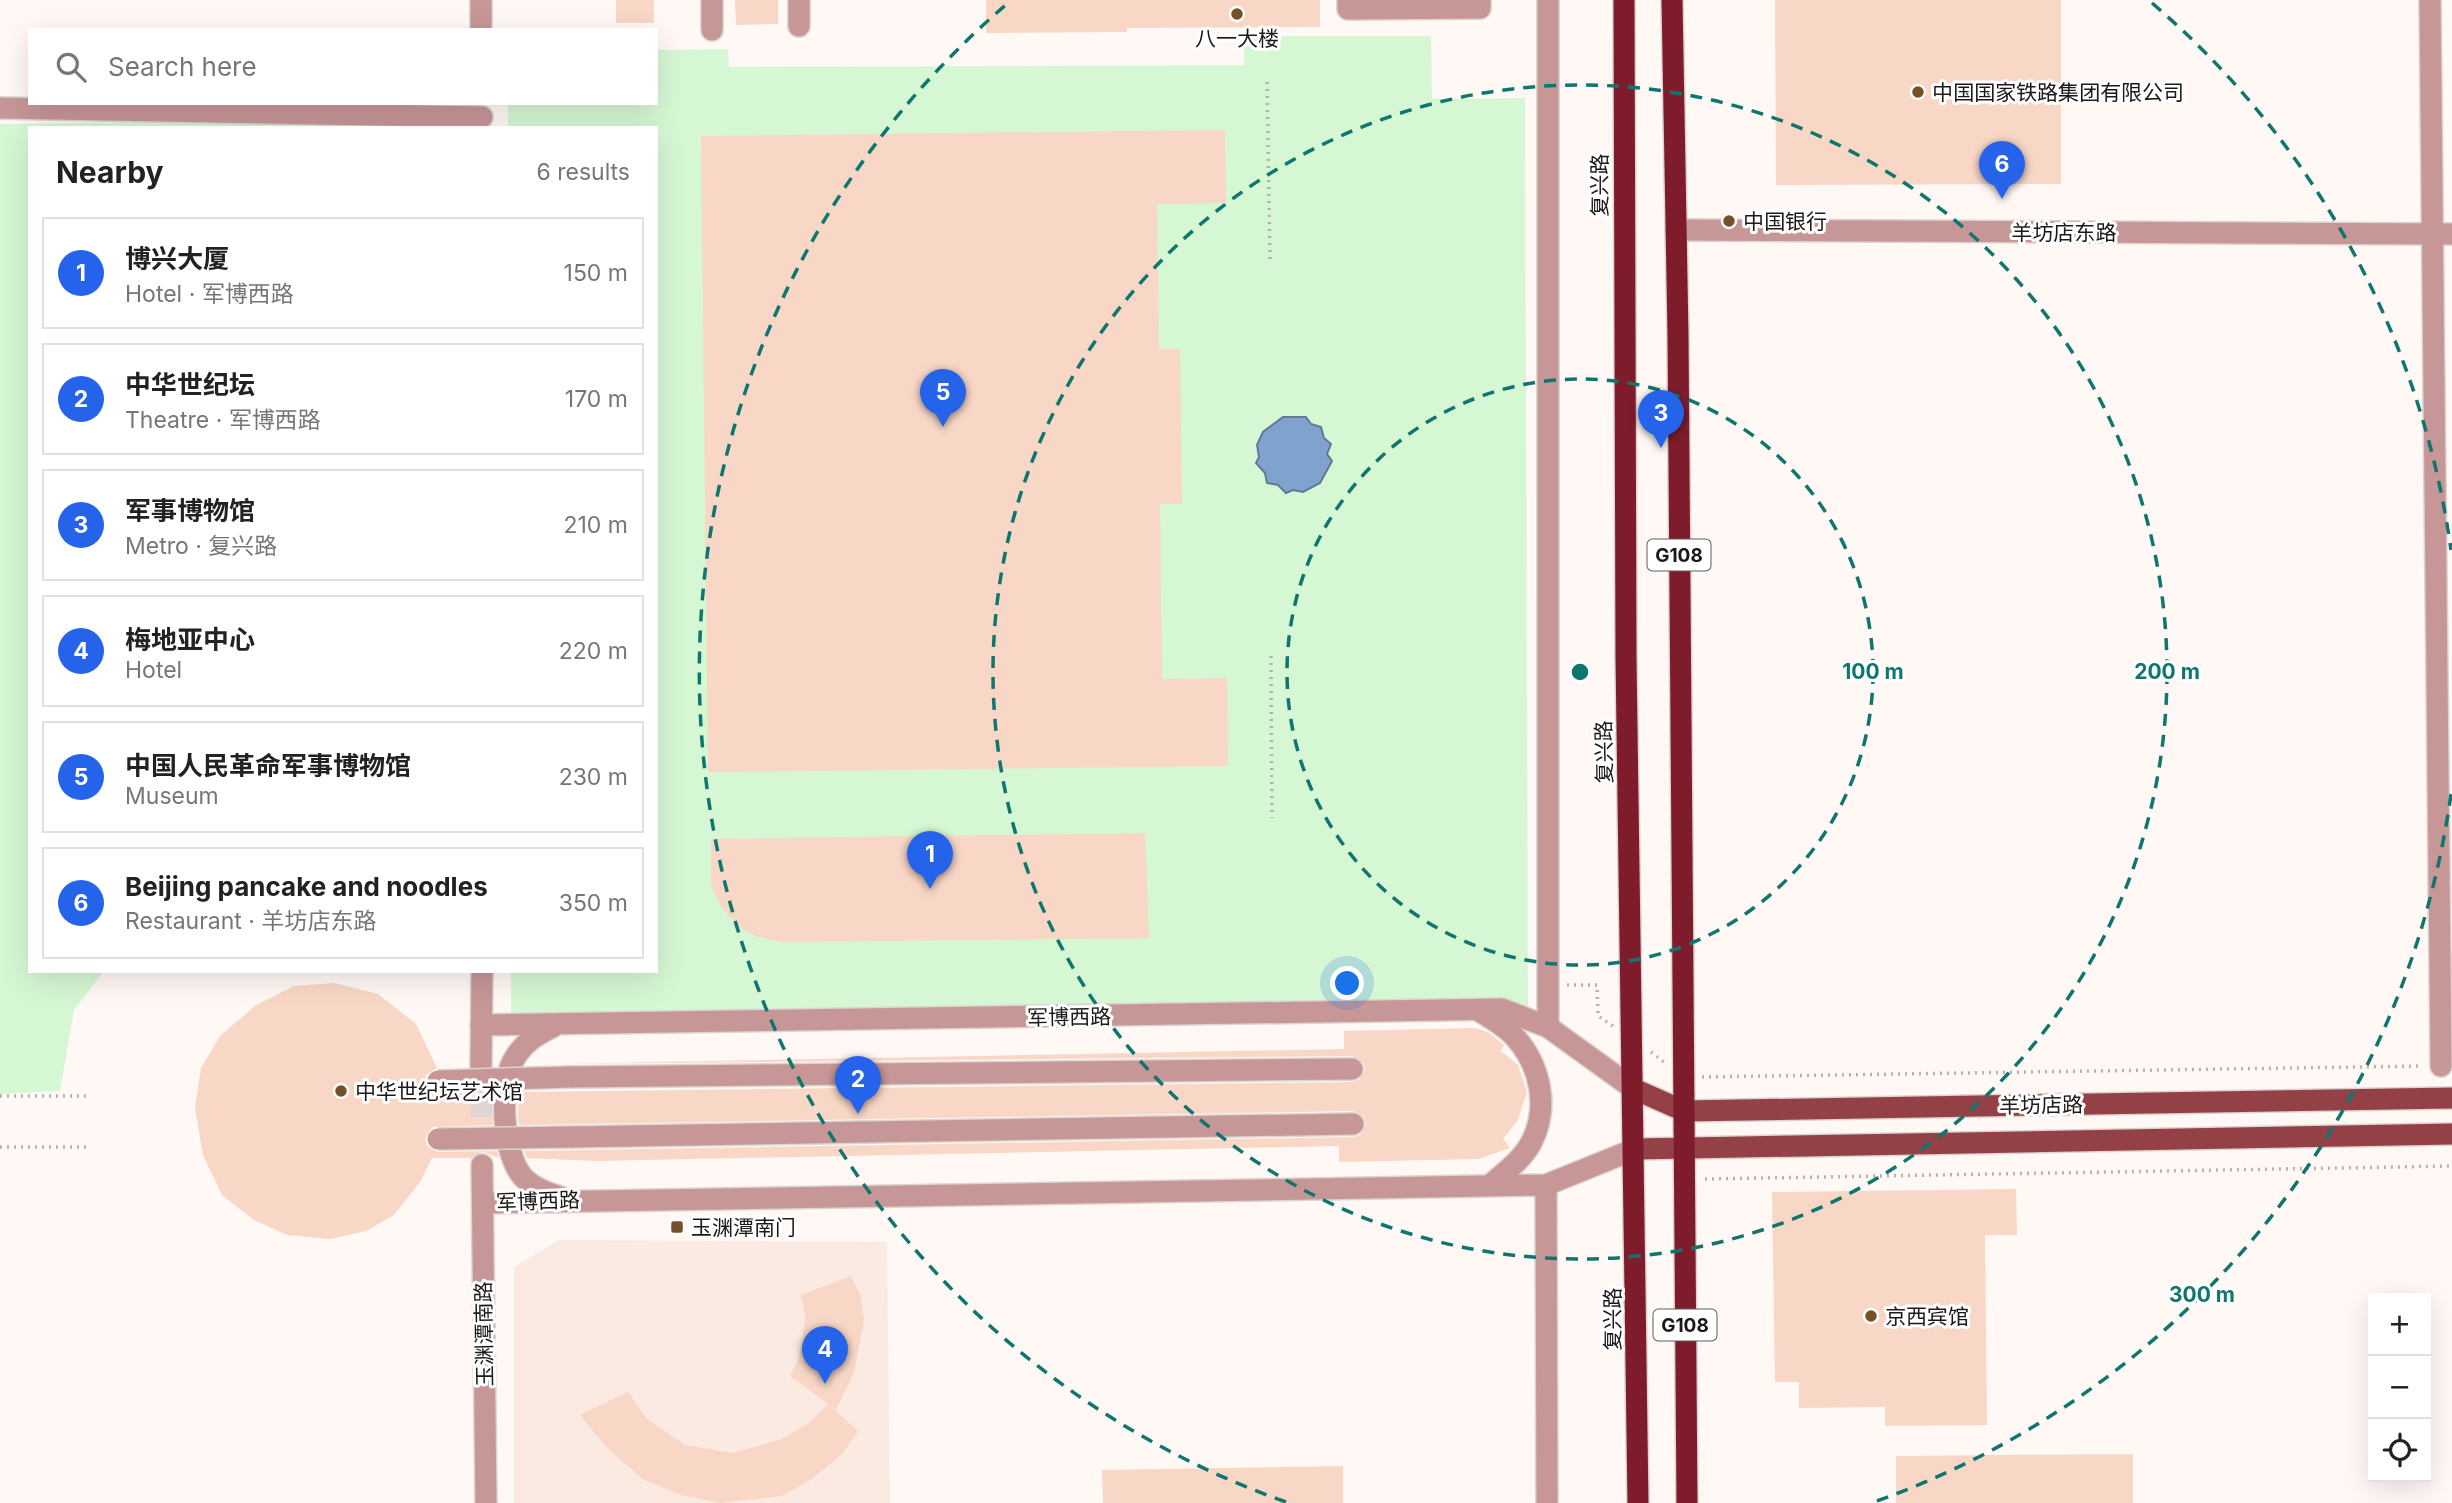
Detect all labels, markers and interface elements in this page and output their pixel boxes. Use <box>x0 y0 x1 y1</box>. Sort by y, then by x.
marker: 八一大楼 <box>1229 6 1245 22</box>
place label: 八一大楼 <box>1195 26 1279 51</box>
search box <box>28 28 658 105</box>
icon: search <box>52 48 90 86</box>
text: Search here <box>108 51 257 82</box>
place label: 中国国家铁路集团有限公司 <box>1932 80 2184 105</box>
marker: 中国国家铁路集团有限公司 <box>1910 84 1926 100</box>
pin: 6 <box>1979 141 2025 199</box>
text: Nearby <box>56 154 164 190</box>
street label: 复兴路 <box>1587 154 1612 217</box>
text: 6 results <box>536 158 630 186</box>
place label: 中国银行 <box>1743 209 1827 234</box>
marker: 中国银行 <box>1721 213 1737 229</box>
street label: 羊坊店东路 <box>2012 220 2117 245</box>
text: 博兴大厦 <box>125 243 229 274</box>
text: 1 <box>76 259 86 287</box>
text: 150 m <box>564 259 628 287</box>
text: Hotel · 军博西路 <box>125 280 294 308</box>
text: 中华世纪坛 <box>125 369 255 400</box>
pin: 5 <box>920 369 966 427</box>
text: 2 <box>74 385 88 413</box>
text: 170 m <box>565 385 628 413</box>
pin: 3 <box>1638 390 1684 448</box>
text: Theatre · 军博西路 <box>125 406 321 434</box>
text: 军事博物馆 <box>125 495 255 526</box>
text: 3 <box>74 511 88 539</box>
text: 210 m <box>563 511 628 539</box>
text: Metro · 复兴路 <box>125 532 277 560</box>
road number: G108 <box>1648 540 1710 570</box>
text: 梅地亚中心 <box>125 624 255 655</box>
text: 4 <box>73 637 89 665</box>
text: 220 m <box>559 637 628 665</box>
text: Hotel <box>125 656 182 684</box>
text: 100 m <box>1842 659 1904 684</box>
text: 200 m <box>2134 659 2200 684</box>
centre of rings <box>1568 660 1592 684</box>
street label: 复兴路 <box>1591 720 1617 784</box>
text: 中国人民革命军事博物馆 <box>125 750 411 781</box>
text: 5 <box>74 763 88 791</box>
text: 230 m <box>559 763 628 791</box>
text: Museum <box>125 782 219 810</box>
pin: 1 <box>907 831 953 889</box>
text: Beijing pancake and noodles <box>125 871 488 902</box>
text: 6 <box>74 889 88 917</box>
text: 350 m <box>559 889 628 917</box>
text: Restaurant · 羊坊店东路 <box>125 907 376 935</box>
your location <box>1330 966 1364 1000</box>
street label: 军博西路 <box>1027 1004 1111 1030</box>
pin: 2 <box>835 1056 881 1114</box>
place label: 中华世纪坛艺术馆 <box>355 1079 523 1104</box>
marker: 中华世纪坛艺术馆 <box>333 1083 349 1099</box>
street label: 羊坊店路 <box>1999 1092 2083 1118</box>
street label: 军博西路 <box>496 1187 580 1215</box>
place label: 玉渊潭南门 <box>691 1215 796 1240</box>
marker: 玉渊潭南门 <box>669 1219 685 1235</box>
street label: 玉渊潭南路 <box>471 1281 497 1387</box>
text: 300 m <box>2169 1282 2235 1307</box>
street label: 复兴路 <box>1600 1288 1625 1351</box>
map controls <box>2368 1293 2431 1482</box>
button: + <box>2368 1293 2431 1356</box>
place label: 京西宾馆 <box>1885 1304 1969 1329</box>
marker: 京西宾馆 <box>1863 1308 1879 1324</box>
road number: G108 <box>1654 1310 1716 1340</box>
pin: 4 <box>802 1326 848 1384</box>
button: − <box>2368 1356 2431 1419</box>
button: locate <box>2368 1419 2431 1482</box>

